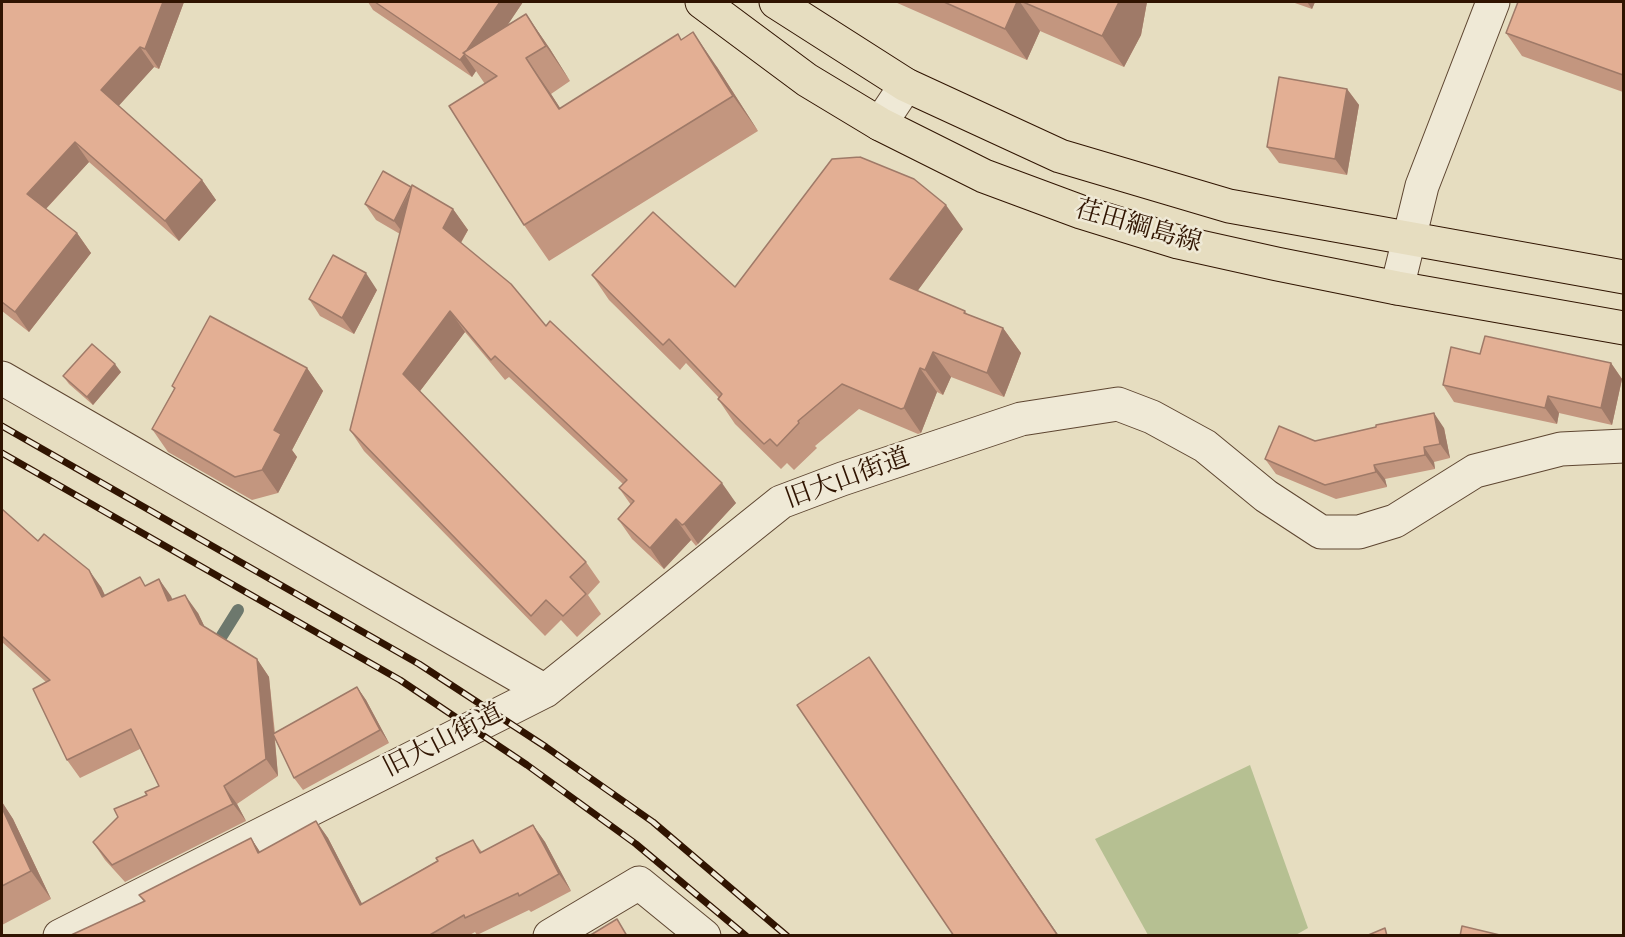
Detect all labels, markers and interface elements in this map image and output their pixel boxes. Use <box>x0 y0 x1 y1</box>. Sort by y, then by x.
street label: 荏田綱島線 <box>1071 195 1205 261</box>
street label: 旧大山街道 <box>782 443 914 517</box>
street label: 旧大山街道 <box>379 699 509 785</box>

